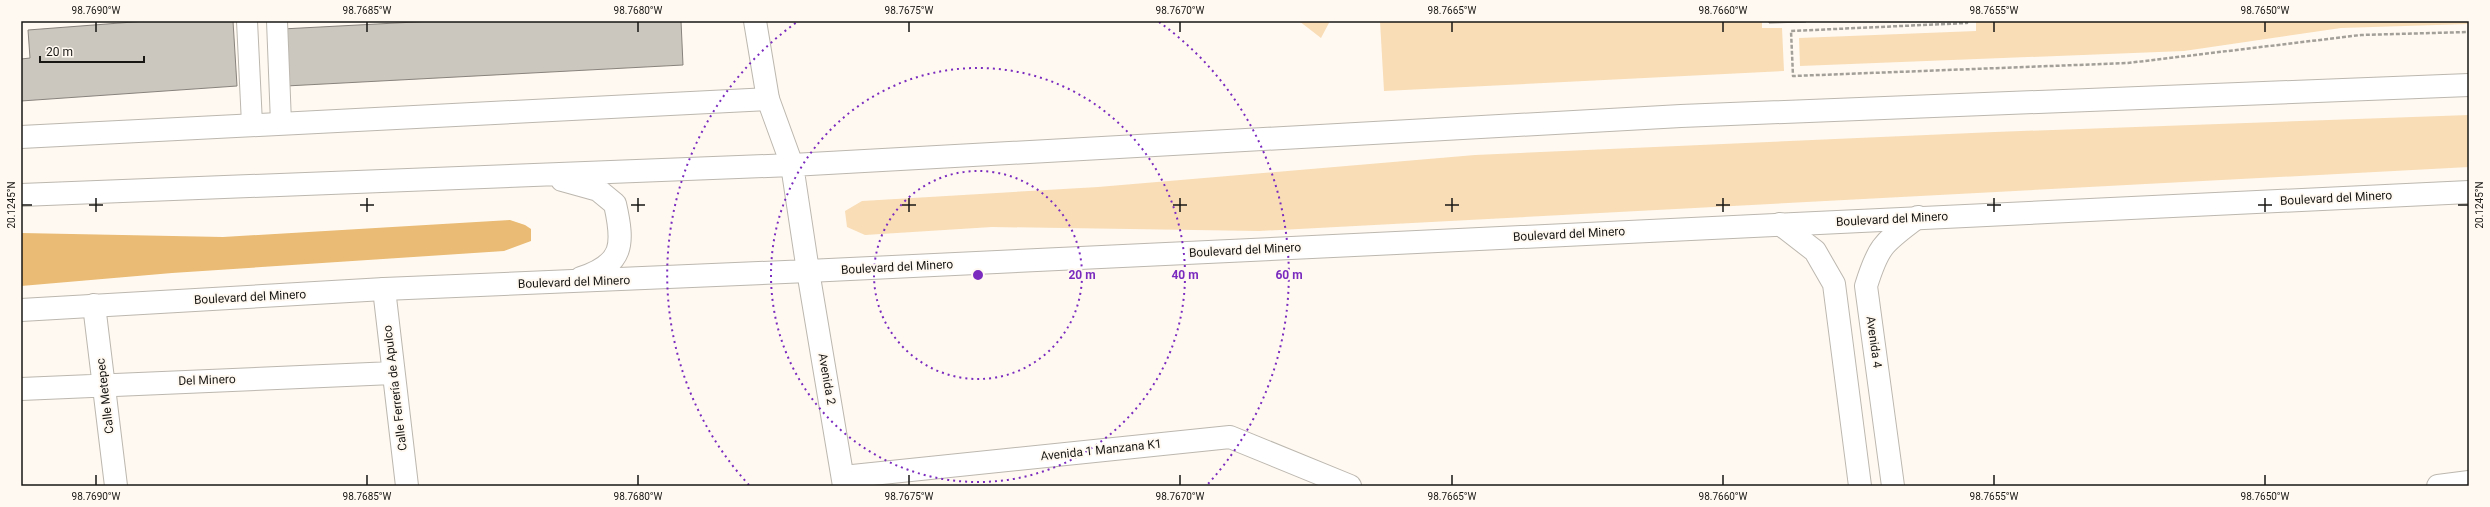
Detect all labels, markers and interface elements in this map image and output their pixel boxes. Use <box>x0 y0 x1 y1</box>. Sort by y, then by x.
text: 98.7690°W <box>72 5 121 16</box>
text: 98.7685°W <box>343 5 392 16</box>
text: 98.7680°W <box>614 5 663 16</box>
text: 98.7675°W <box>885 5 934 16</box>
text: 98.7670°W <box>1156 5 1205 16</box>
text: 98.7665°W <box>1428 5 1477 16</box>
text: 98.7660°W <box>1699 5 1748 16</box>
text: 98.7655°W <box>1970 5 2019 16</box>
text: 98.7650°W <box>2241 5 2290 16</box>
scale bar <box>40 38 144 64</box>
text: 20 m <box>46 45 73 59</box>
text: 20.1245°N <box>6 181 17 229</box>
text: 20.1245°N <box>2474 181 2485 229</box>
street label: Boulevard del Minero <box>2280 188 2393 208</box>
street label: Boulevard del Minero <box>1836 209 1949 229</box>
street label: Boulevard del Minero <box>1513 224 1626 244</box>
street label: Boulevard del Minero <box>1189 240 1302 260</box>
street label: Boulevard del Minero <box>841 257 954 277</box>
centre of rings <box>971 268 985 282</box>
text: 20 m <box>1068 268 1096 282</box>
text: 40 m <box>1171 268 1199 282</box>
text: 60 m <box>1275 268 1303 282</box>
street label: Boulevard del Minero <box>518 273 631 291</box>
street label: Boulevard del Minero <box>194 287 307 307</box>
street label: Avenida 4 <box>1863 315 1885 369</box>
street label: Calle Ferrería de Apulco <box>380 324 410 452</box>
street label: Avenida 2 <box>816 352 838 406</box>
street label: Calle Metepec <box>93 357 117 435</box>
street label: Del Minero <box>178 372 236 388</box>
street label: Avenida 1 Manzana K1 <box>1040 437 1162 463</box>
text: 98.7690°W <box>72 491 121 502</box>
text: 98.7685°W <box>343 491 392 502</box>
text: 98.7680°W <box>614 491 663 502</box>
text: 98.7675°W <box>885 491 934 502</box>
text: 98.7670°W <box>1156 491 1205 502</box>
text: 98.7665°W <box>1428 491 1477 502</box>
text: 98.7660°W <box>1699 491 1748 502</box>
text: 98.7655°W <box>1970 491 2019 502</box>
text: 98.7650°W <box>2241 491 2290 502</box>

